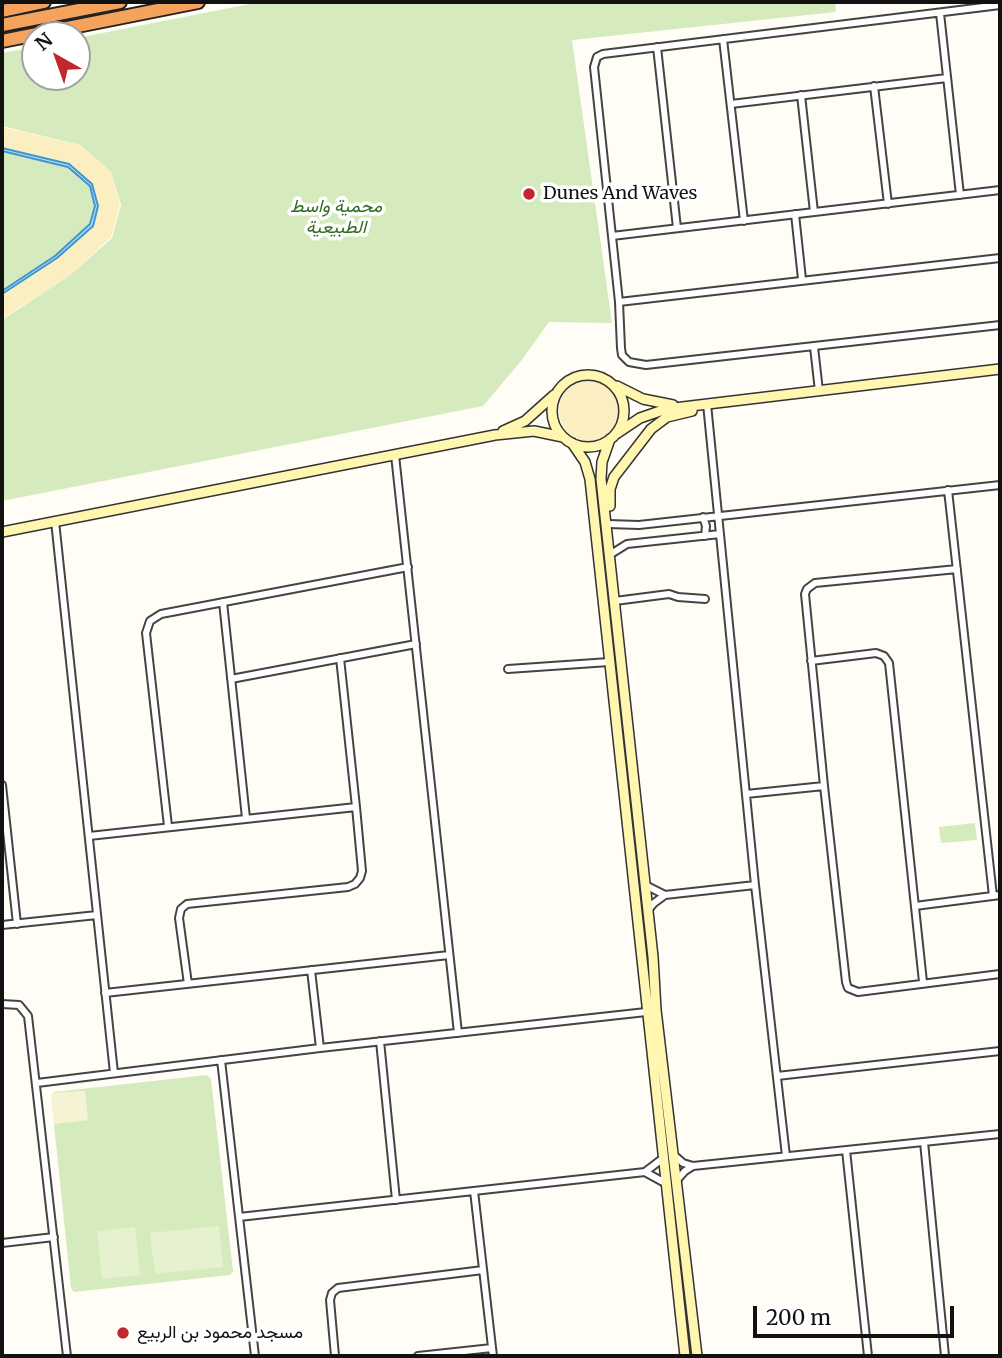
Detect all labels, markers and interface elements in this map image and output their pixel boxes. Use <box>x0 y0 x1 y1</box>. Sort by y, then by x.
north arrow <box>21 21 91 91</box>
text: N <box>30 27 57 55</box>
place label: Dunes And Waves <box>543 183 697 205</box>
marker: Dunes And Waves <box>521 186 537 202</box>
park label: محمية واسط الطبيعية <box>290 196 382 238</box>
scale bar <box>757 1292 958 1336</box>
text: 200 m <box>766 1304 831 1331</box>
place label: مسجد محمود بن الربيع <box>137 1322 303 1344</box>
marker: مسجد محمود بن الربيع <box>115 1325 131 1341</box>

